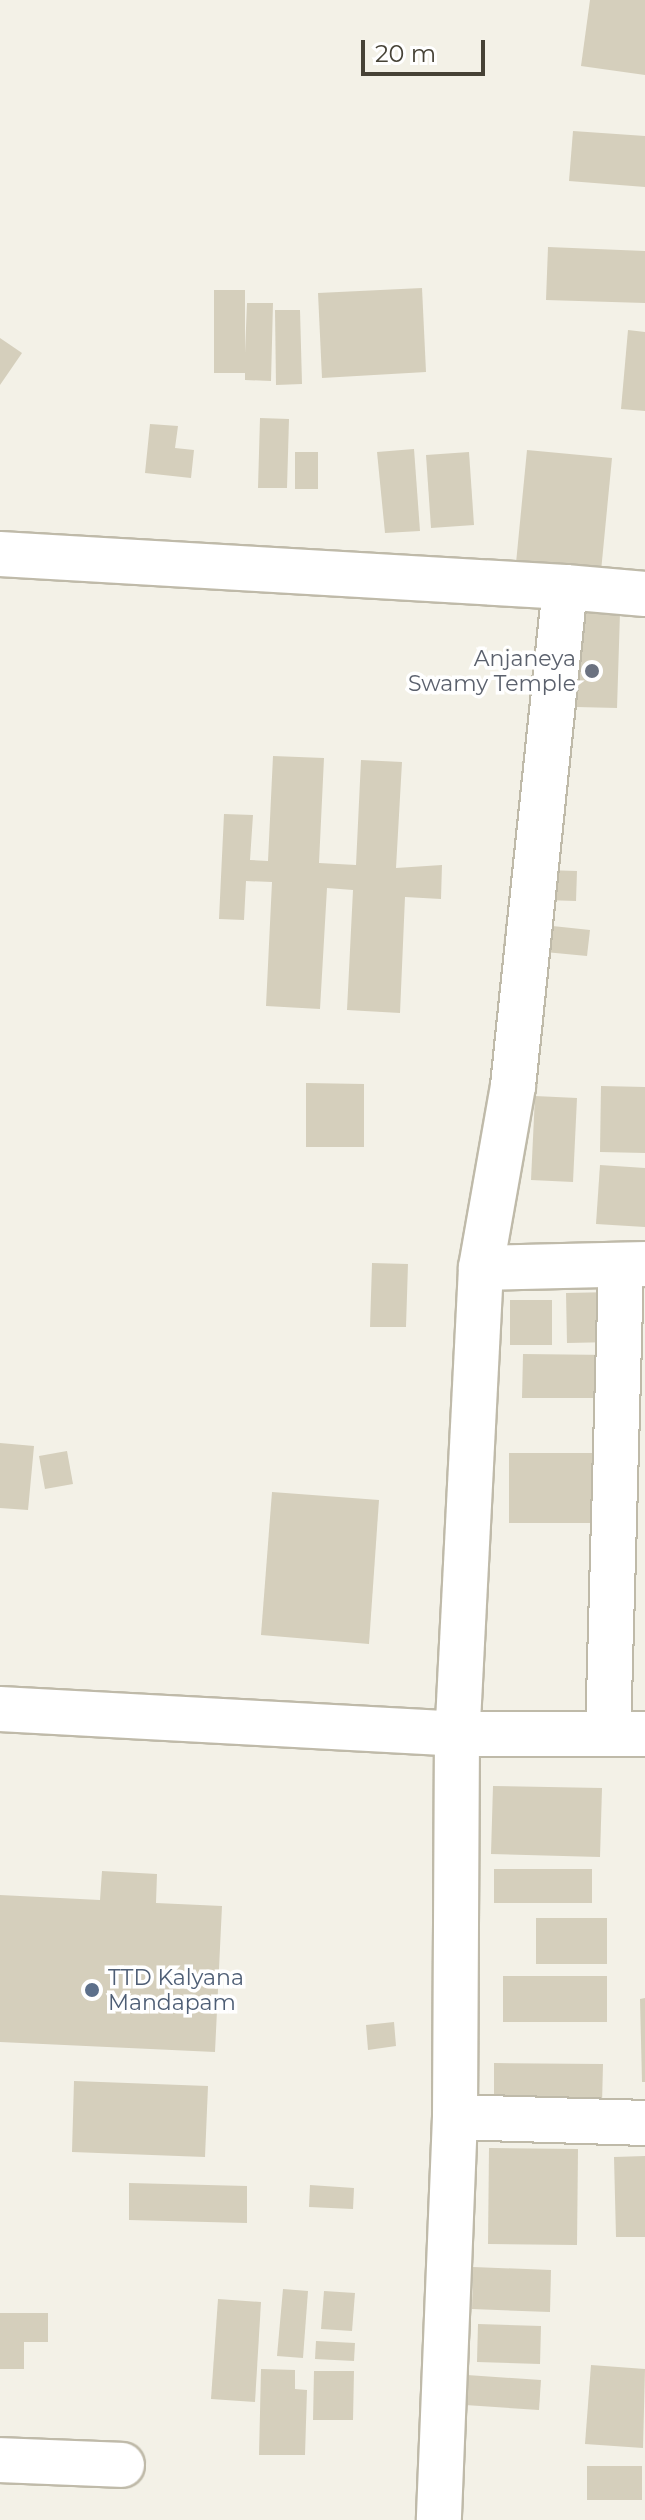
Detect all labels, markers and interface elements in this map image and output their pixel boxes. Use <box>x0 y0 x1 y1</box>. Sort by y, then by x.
scale bar <box>365 24 489 74</box>
text: 20 m <box>375 39 436 68</box>
place label: Anjaneya Swamy Temple <box>408 645 576 696</box>
marker: Anjaneya Swamy Temple <box>583 662 601 680</box>
place label: TTD Kalyana Mandapam <box>108 1964 244 2016</box>
marker: TTD Kalyana Mandapam <box>83 1981 101 1999</box>

